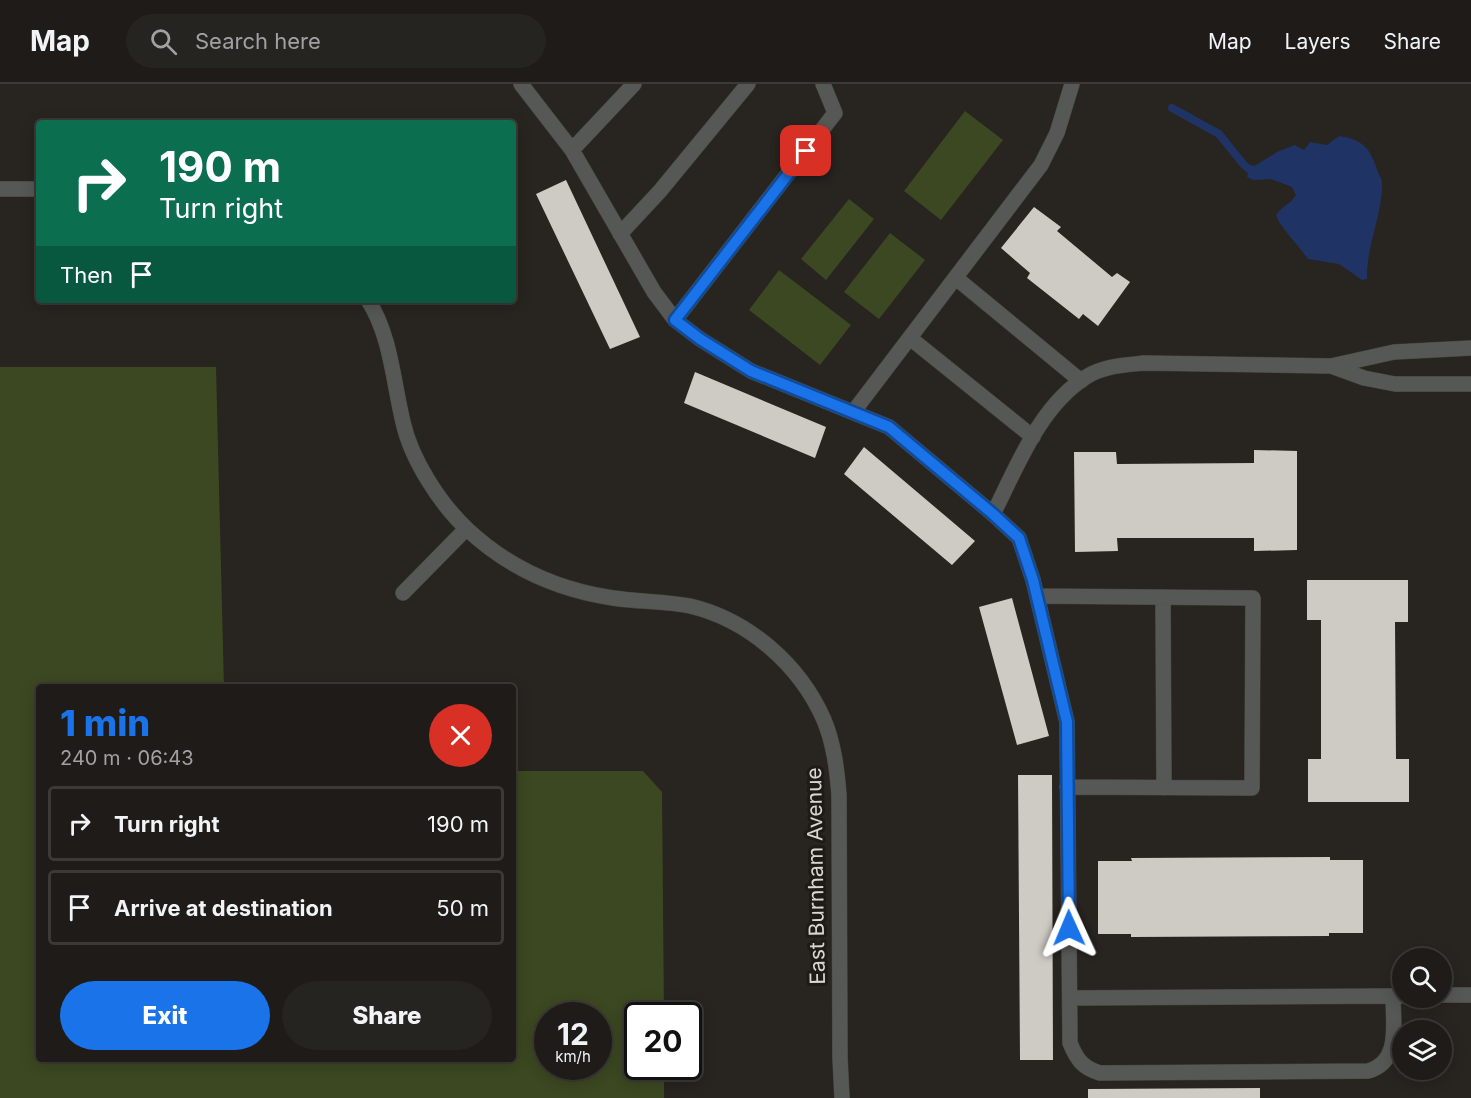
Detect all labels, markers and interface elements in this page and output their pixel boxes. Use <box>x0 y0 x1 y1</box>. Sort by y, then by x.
search box <box>126 14 546 68</box>
text: Map <box>30 24 90 58</box>
icon: search <box>147 25 180 58</box>
text: Search here <box>195 28 321 54</box>
text: Map <box>1208 29 1252 54</box>
text: Layers <box>1285 29 1351 54</box>
text: Share <box>1384 29 1441 54</box>
pin <box>780 125 831 176</box>
icon: arrive <box>789 134 822 167</box>
text: 190 m <box>159 141 281 192</box>
icon: right <box>60 144 138 222</box>
text: Turn right <box>159 192 283 225</box>
icon: arrive <box>125 258 158 291</box>
text: Then <box>60 262 113 288</box>
text: 1 min <box>60 701 150 745</box>
button: close <box>429 704 492 767</box>
text: 240 m · 06:43 <box>60 746 194 770</box>
street label: East Burnham Avenue <box>801 767 830 985</box>
icon: right <box>63 807 96 840</box>
text: Turn right <box>114 811 220 837</box>
text: 190 m <box>427 811 489 837</box>
icon: arrive <box>63 891 96 924</box>
text: Arrive at destination <box>114 895 333 921</box>
text: 50 m <box>436 895 489 921</box>
position arrow <box>1037 896 1101 960</box>
map controls <box>1392 948 1452 1080</box>
button: search <box>1392 948 1452 1008</box>
button: Exit <box>60 981 270 1050</box>
button: Share <box>282 981 492 1050</box>
speed limit sign: 20 <box>624 1002 702 1080</box>
text: 12 <box>557 1016 589 1052</box>
button: layers <box>1392 1020 1452 1080</box>
text: km/h <box>555 1047 591 1066</box>

